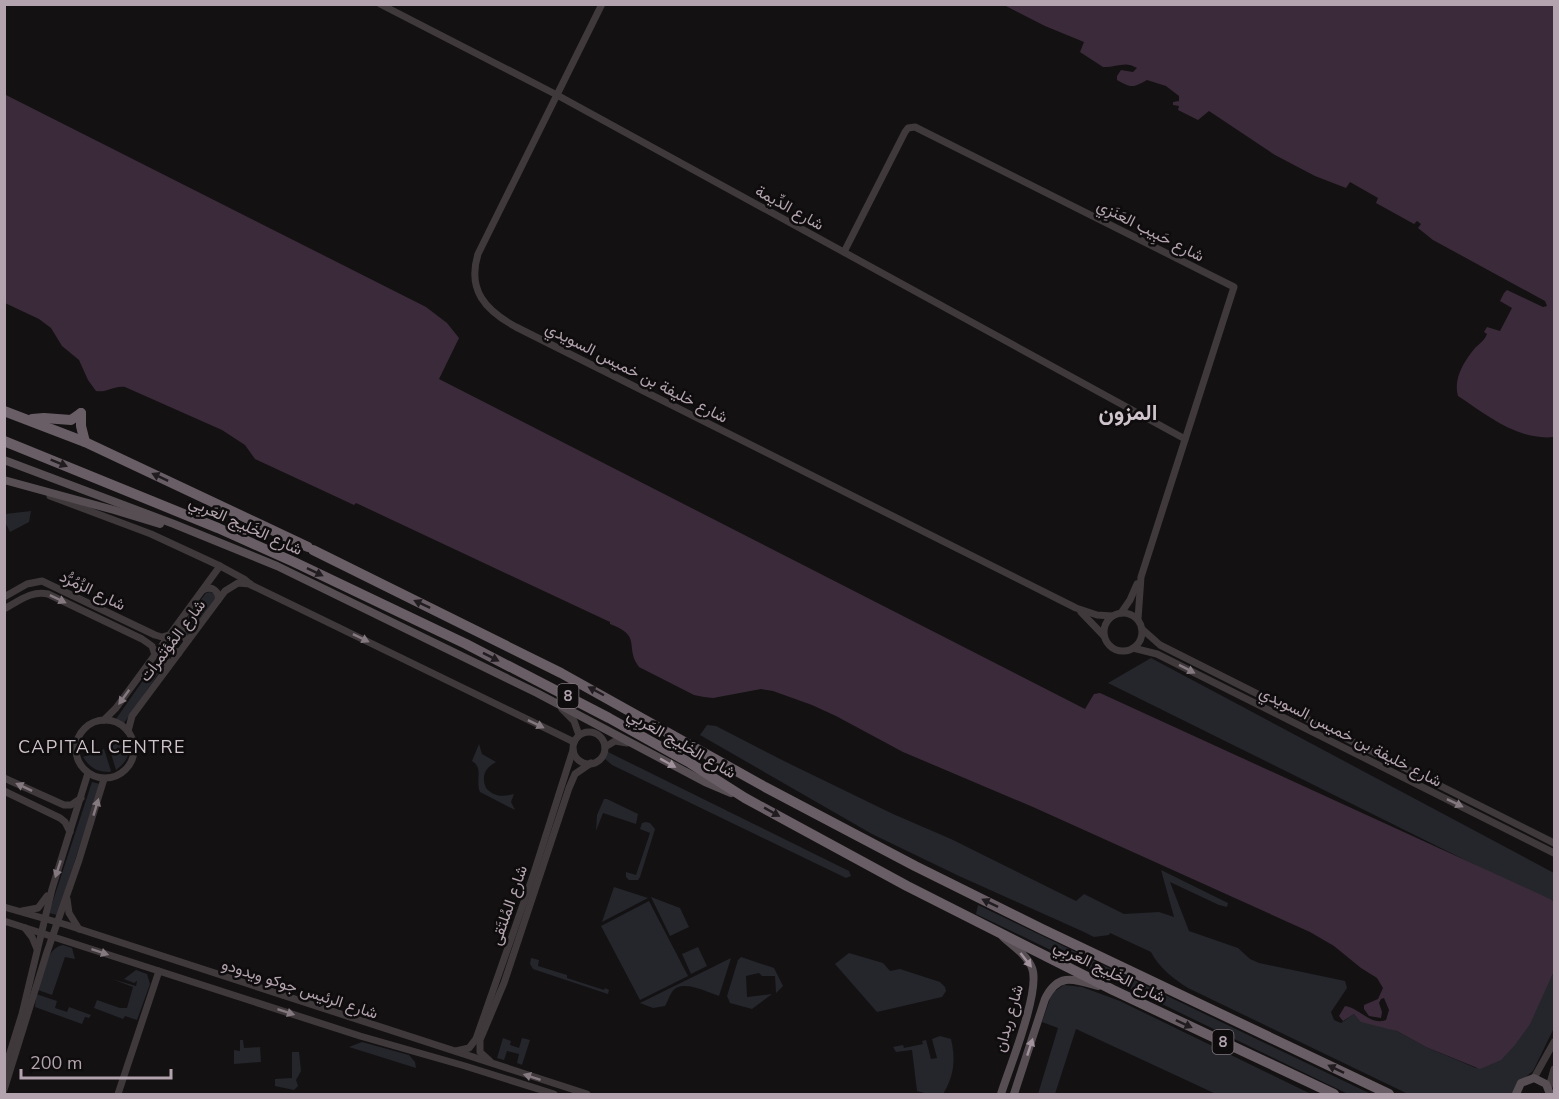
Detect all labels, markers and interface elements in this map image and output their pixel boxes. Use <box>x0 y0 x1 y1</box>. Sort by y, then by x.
street label: شارع الدِّيمة <box>751 180 828 236</box>
street label: شارع حَبِيب العَنَزِي <box>1092 194 1208 269</box>
street label: شارع خليفة بن خميس السويدي <box>541 317 732 430</box>
district label: المزون <box>1099 398 1157 428</box>
one-way arrow <box>50 458 68 468</box>
one-way arrow <box>152 472 169 481</box>
street label: شارع الخَلِيج العَربِي <box>184 491 306 563</box>
street label: شارع الزُمُرُّد <box>56 566 129 616</box>
one-way arrow <box>307 568 324 577</box>
one-way arrow <box>49 594 66 603</box>
street label: شارع المُؤتَمرات <box>135 595 211 686</box>
one-way arrow <box>413 599 430 608</box>
one-way arrow <box>352 634 369 643</box>
one-way arrow <box>482 651 500 661</box>
one-way arrow <box>1179 664 1196 674</box>
street label: شارع خليفة بن خميس السويدي <box>1255 681 1446 794</box>
road number: 8 <box>558 684 578 708</box>
one-way arrow <box>587 686 604 696</box>
one-way arrow <box>118 689 130 705</box>
street label: شارع الخَلِيج العَربِي <box>622 704 740 786</box>
one-way arrow <box>527 718 545 728</box>
district label: CAPITAL CENTRE <box>18 735 186 759</box>
one-way arrow <box>660 758 677 768</box>
one-way arrow <box>15 783 32 792</box>
one-way arrow <box>92 798 101 816</box>
one-way arrow <box>1447 799 1464 808</box>
one-way arrow <box>763 807 780 817</box>
one-way arrow <box>53 860 62 878</box>
street label: شارع المُلتَقى <box>485 862 533 948</box>
one-way arrow <box>981 898 998 907</box>
street label: شارع الخَلِيج العَربِي <box>1049 935 1169 1010</box>
one-way arrow <box>91 948 109 957</box>
one-way arrow <box>1020 952 1033 968</box>
street label: شارع الرئيس جوكو ويدودو <box>219 953 381 1025</box>
street label: شارع ربدان <box>989 982 1029 1055</box>
one-way arrow <box>277 1008 295 1017</box>
one-way arrow <box>1176 1019 1193 1028</box>
road number: 8 <box>1212 1030 1234 1054</box>
one-way arrow <box>1026 1038 1035 1056</box>
scale bar <box>21 1042 171 1080</box>
text: 200 m <box>30 1051 82 1075</box>
one-way arrow <box>1328 1065 1345 1074</box>
one-way arrow <box>523 1072 541 1081</box>

